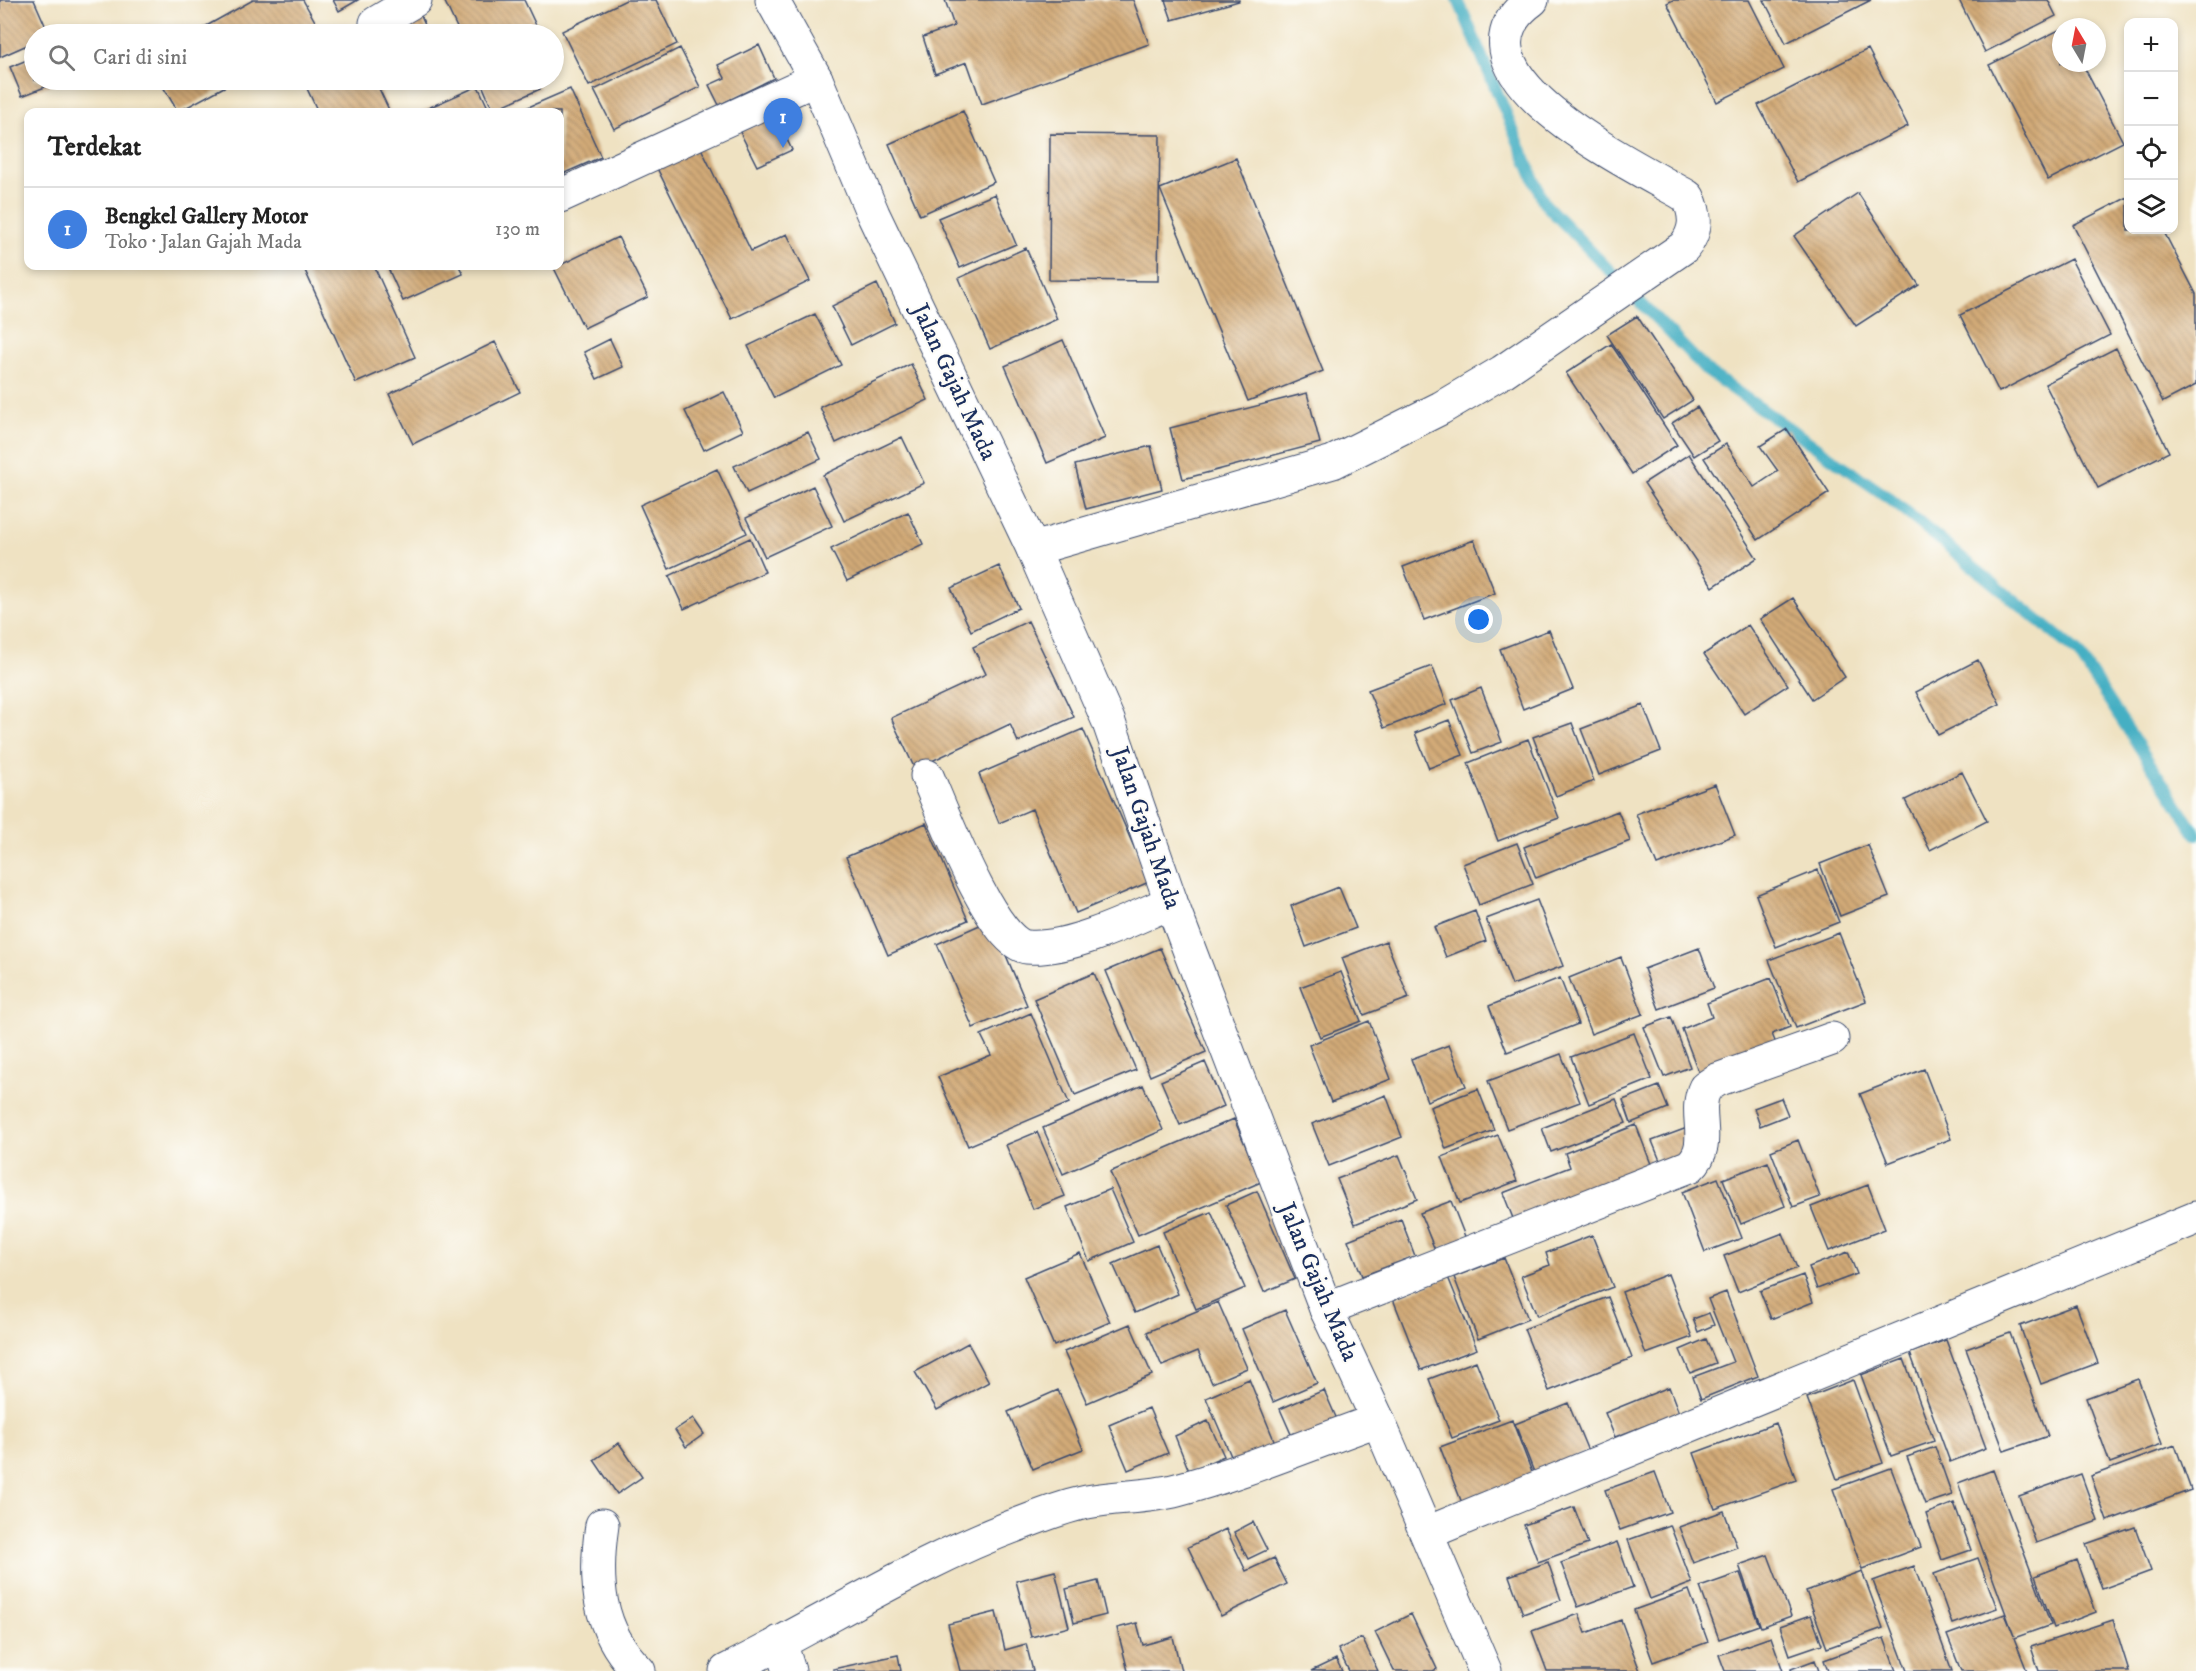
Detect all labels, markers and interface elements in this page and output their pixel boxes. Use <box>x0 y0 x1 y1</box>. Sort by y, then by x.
north arrow <box>2052 18 2106 72</box>
map controls <box>2124 18 2178 234</box>
button: + <box>2124 18 2178 72</box>
search box <box>24 24 564 90</box>
icon: search <box>45 41 78 74</box>
text: Cari di sini <box>93 44 187 71</box>
button: − <box>2124 72 2178 126</box>
pin: 1 <box>764 98 802 148</box>
button: locate <box>2124 126 2178 180</box>
text: Terdekat <box>48 131 141 164</box>
button: layers <box>2124 180 2178 234</box>
text: Bengkel Gallery Motor <box>105 203 308 230</box>
text: 1 <box>64 217 71 242</box>
text: 130 m <box>495 217 540 242</box>
text: Toko · Jalan Gajah Mada <box>105 230 302 255</box>
street label: Jalan Gajah Mada <box>904 297 1004 466</box>
your location <box>1464 605 1493 634</box>
street label: Jalan Gajah Mada <box>1104 741 1188 914</box>
street label: Jalan Gajah Mada <box>1270 1196 1365 1367</box>

